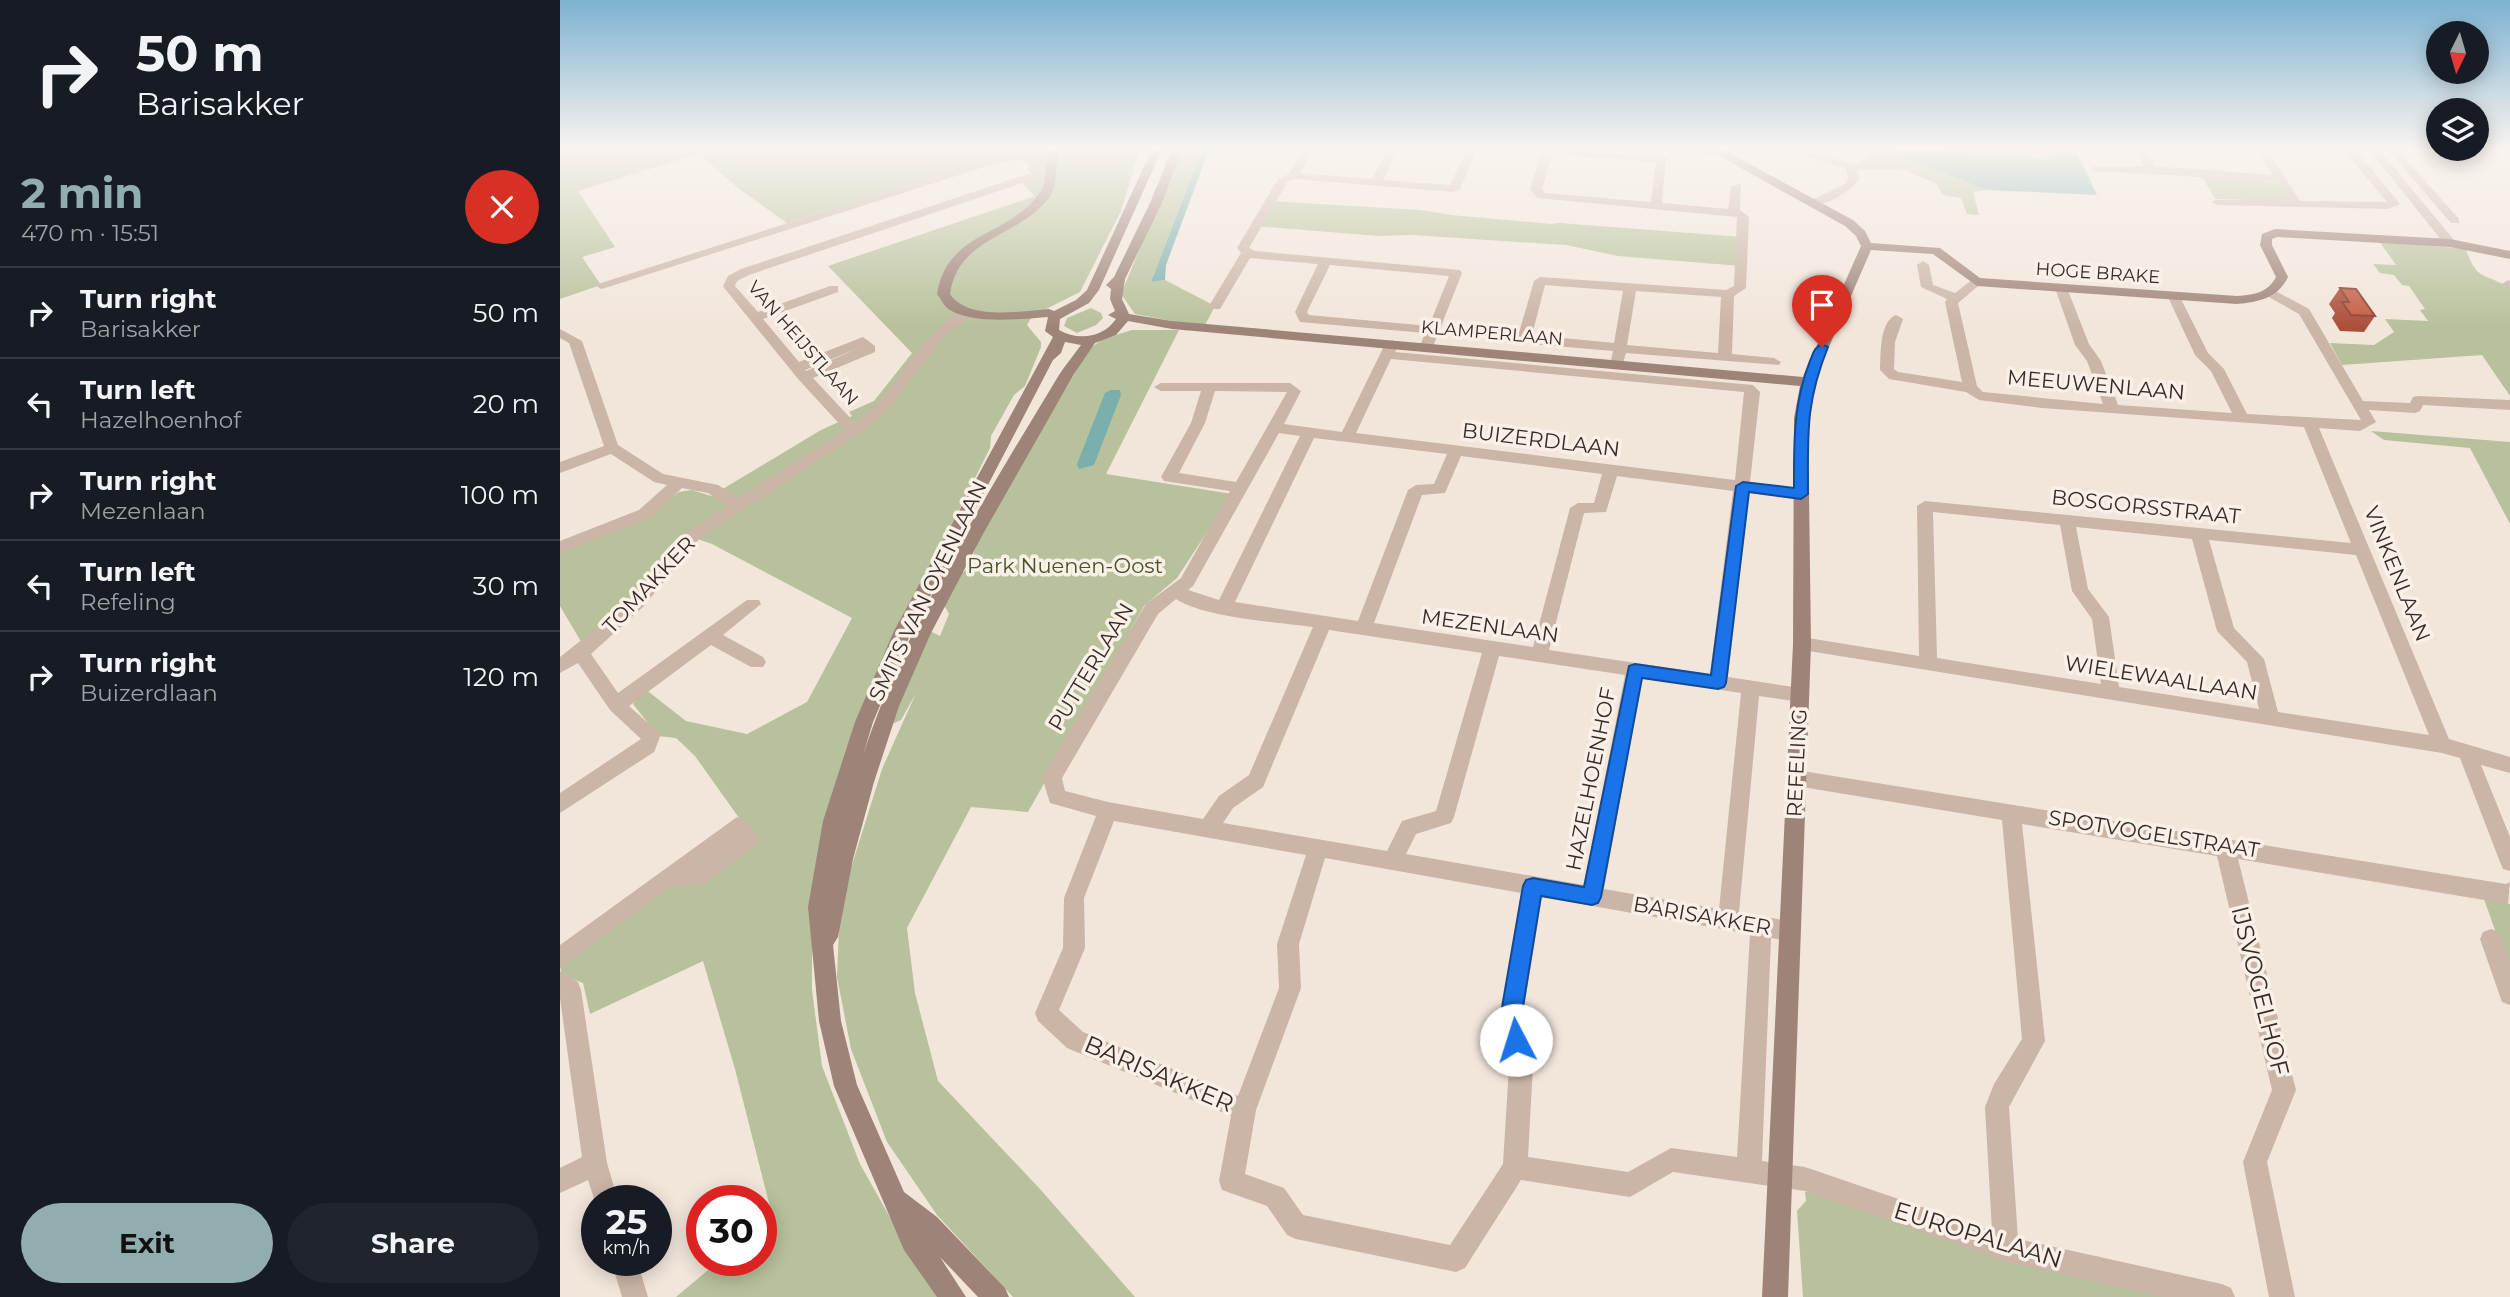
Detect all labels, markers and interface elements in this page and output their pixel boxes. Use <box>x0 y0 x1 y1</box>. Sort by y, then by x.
north arrow <box>2426 21 2488 84</box>
map controls <box>2426 21 2489 161</box>
text: 50 m <box>136 24 264 83</box>
icon: right <box>21 28 112 119</box>
text: Barisakker <box>136 84 304 123</box>
button: layers <box>2426 98 2489 161</box>
text: 2 min <box>21 167 143 219</box>
button: close <box>465 170 539 244</box>
text: 470 m · 15:51 <box>21 219 159 247</box>
street label: HOGE BRAKE <box>2035 258 2161 288</box>
pin <box>1792 275 1852 347</box>
street label: VAN HEIJSTLAAN <box>743 276 863 410</box>
text: Turn right <box>80 283 216 315</box>
icon: arrive <box>1803 286 1841 324</box>
icon: right <box>21 294 59 332</box>
text: 50 m <box>473 297 539 329</box>
text: Barisakker <box>80 315 201 343</box>
street label: KLAMPERLAAN <box>1420 316 1564 350</box>
street label: MEEUWENLAAN <box>2006 364 2186 405</box>
text: Turn left <box>80 374 196 406</box>
icon: left <box>21 385 59 423</box>
text: 20 m <box>473 388 539 420</box>
text: Hazelhoenhof <box>80 406 241 434</box>
street label: BUIZERDLAAN <box>1461 417 1621 462</box>
text: Turn right <box>80 465 216 497</box>
icon: right <box>21 476 59 514</box>
street label: SMITS VAN OYENLAAN <box>863 477 992 705</box>
text: 100 m <box>461 479 539 511</box>
street label: BOSGORSSTRAAT <box>2050 484 2242 529</box>
text: Mezenlaan <box>80 497 206 525</box>
street label: VINKENLAAN <box>2359 503 2436 645</box>
street label: TOMAKKER <box>597 531 700 638</box>
park label: Park Nuenen-Oost <box>967 553 1163 578</box>
text: Turn left <box>80 556 196 588</box>
icon: left <box>21 567 59 605</box>
text: 30 m <box>473 570 539 602</box>
text: Refeling <box>80 588 176 616</box>
street label: PUTTERLAAN <box>1043 598 1139 735</box>
street label: MEZENLAAN <box>1420 603 1560 648</box>
text: Turn right <box>80 647 216 679</box>
street label: WIELEWAALLAAN <box>2063 650 2259 705</box>
icon: right <box>21 658 59 696</box>
text: 120 m <box>463 661 539 693</box>
text: Buizerdlaan <box>80 679 218 707</box>
street label: HAZELHOENHOF <box>1560 685 1621 873</box>
street label: REFELING <box>1781 708 1812 818</box>
street label: SPOTVOGELSTRAAT <box>2047 804 2261 863</box>
street label: BARISAKKER <box>1631 891 1773 940</box>
street label: IJSVOGELHOF <box>2225 903 2296 1079</box>
position arrow <box>1479 1003 1553 1077</box>
street label: BARISAKKER <box>1080 1029 1238 1118</box>
speed limit sign: 30 <box>686 1185 777 1276</box>
street label: EUROPALAAN <box>1891 1195 2066 1274</box>
text: 25 <box>606 1200 647 1243</box>
button: Exit <box>21 1203 273 1283</box>
button: Share <box>287 1203 539 1283</box>
text: km/h <box>602 1237 651 1259</box>

